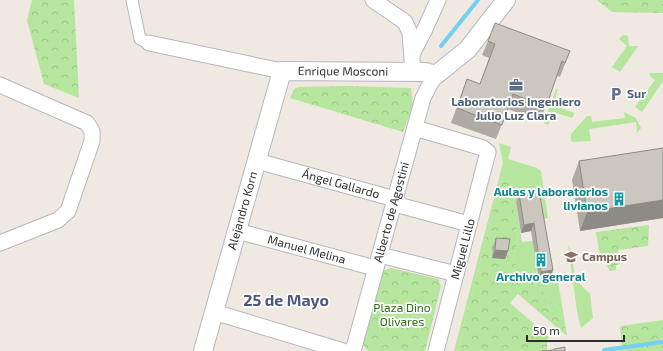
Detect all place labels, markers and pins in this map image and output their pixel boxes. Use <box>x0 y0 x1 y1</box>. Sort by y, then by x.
office icon: Laboratorios Ingeniero Julio Luz Clara <box>508 77 524 93</box>
parking icon: Sur <box>608 86 624 102</box>
place label: Sur <box>627 86 646 100</box>
place label: Laboratorios Ingeniero Julio Luz Clara <box>451 94 581 122</box>
place label: Aulas y laboratorios livianos <box>494 184 608 212</box>
building icon: Aulas y laboratorios livianos <box>611 191 627 207</box>
school or university icon: Campus <box>563 249 579 265</box>
place label: Campus <box>582 249 627 263</box>
building icon: Archivo general <box>533 252 549 268</box>
place label: Archivo general <box>496 269 586 283</box>

